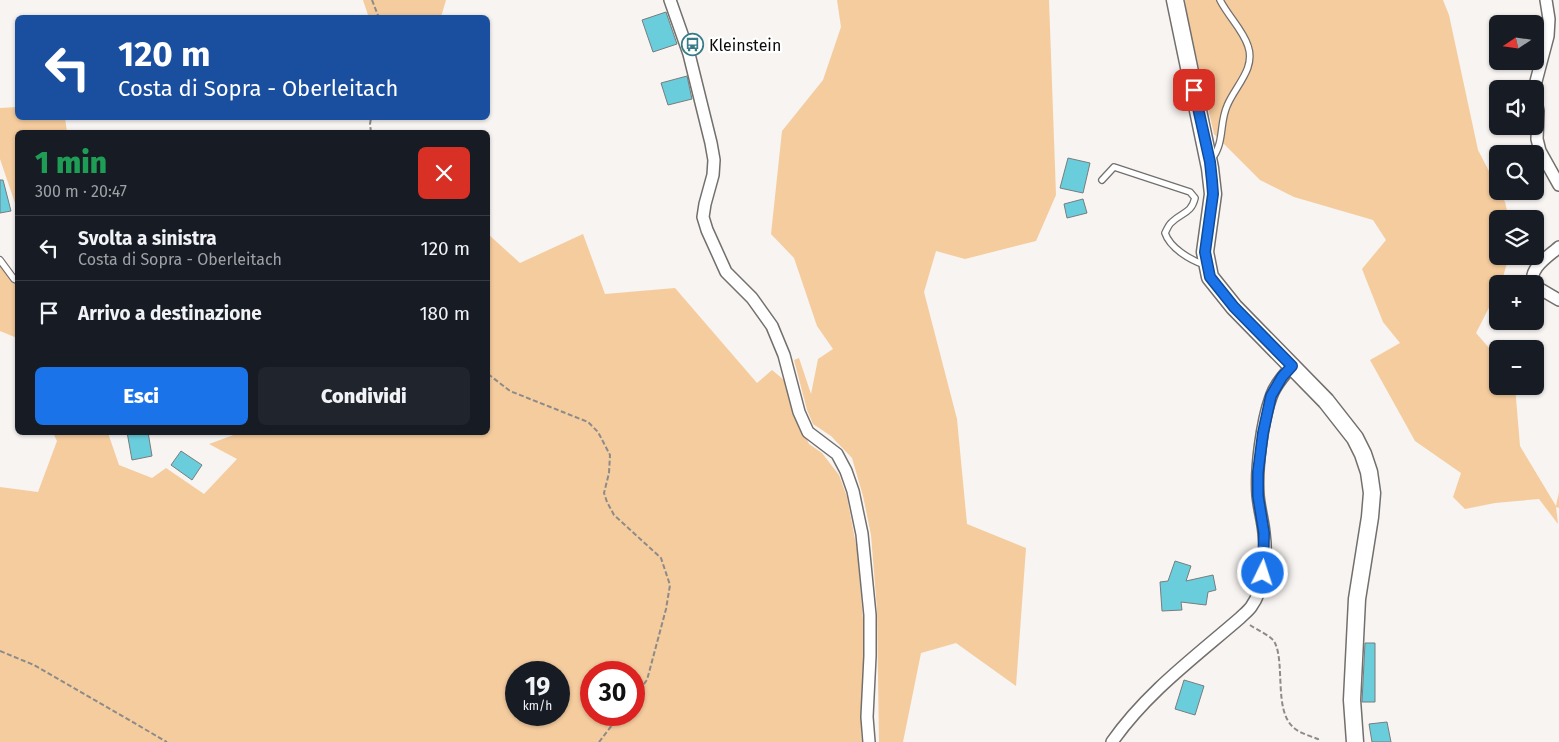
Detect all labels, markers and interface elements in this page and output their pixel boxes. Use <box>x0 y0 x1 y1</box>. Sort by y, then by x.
north arrow <box>1489 15 1544 70</box>
map controls <box>1489 15 1544 395</box>
text: 120 m <box>118 33 211 75</box>
bus stop icon: Kleinstein <box>681 33 705 57</box>
icon: left <box>35 35 100 100</box>
place label: Kleinstein <box>709 36 781 55</box>
pin <box>1173 69 1215 111</box>
text: Costa di Sopra - Oberleitach <box>118 75 398 102</box>
icon: arrive <box>1180 76 1208 104</box>
button: sound <box>1489 80 1544 135</box>
text: 1 min <box>35 145 107 181</box>
button: search <box>1489 145 1544 200</box>
button: close <box>418 147 470 199</box>
text: 300 m · 20:47 <box>35 182 127 201</box>
button: layers <box>1489 210 1544 265</box>
text: Svolta a sinistra <box>78 227 217 250</box>
icon: left <box>35 234 63 262</box>
text: 120 m <box>420 237 470 260</box>
text: Costa di Sopra - Oberleitach <box>78 250 282 269</box>
button: + <box>1489 275 1544 330</box>
icon: arrive <box>35 299 63 327</box>
text: Arrivo a destinazione <box>78 302 262 325</box>
text: 180 m <box>419 302 470 325</box>
button: − <box>1489 340 1544 395</box>
button: Esci <box>35 367 248 425</box>
button: Condividi <box>258 367 470 425</box>
position arrow <box>1236 546 1288 598</box>
speed limit sign: 30 <box>580 661 645 726</box>
text: 19 <box>525 672 550 702</box>
text: km/h <box>523 699 552 713</box>

